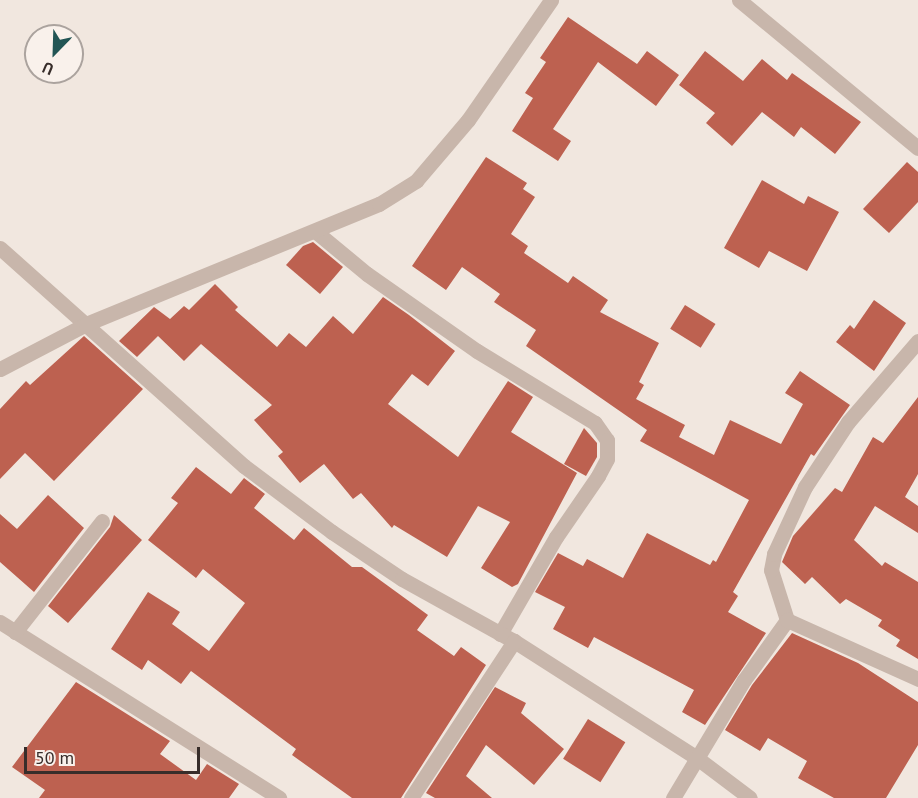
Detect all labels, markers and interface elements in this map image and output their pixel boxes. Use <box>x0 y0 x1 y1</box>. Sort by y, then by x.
north arrow <box>24 24 84 84</box>
text: U <box>39 58 56 80</box>
scale bar <box>27 735 202 773</box>
text: 50 m <box>35 746 74 769</box>

